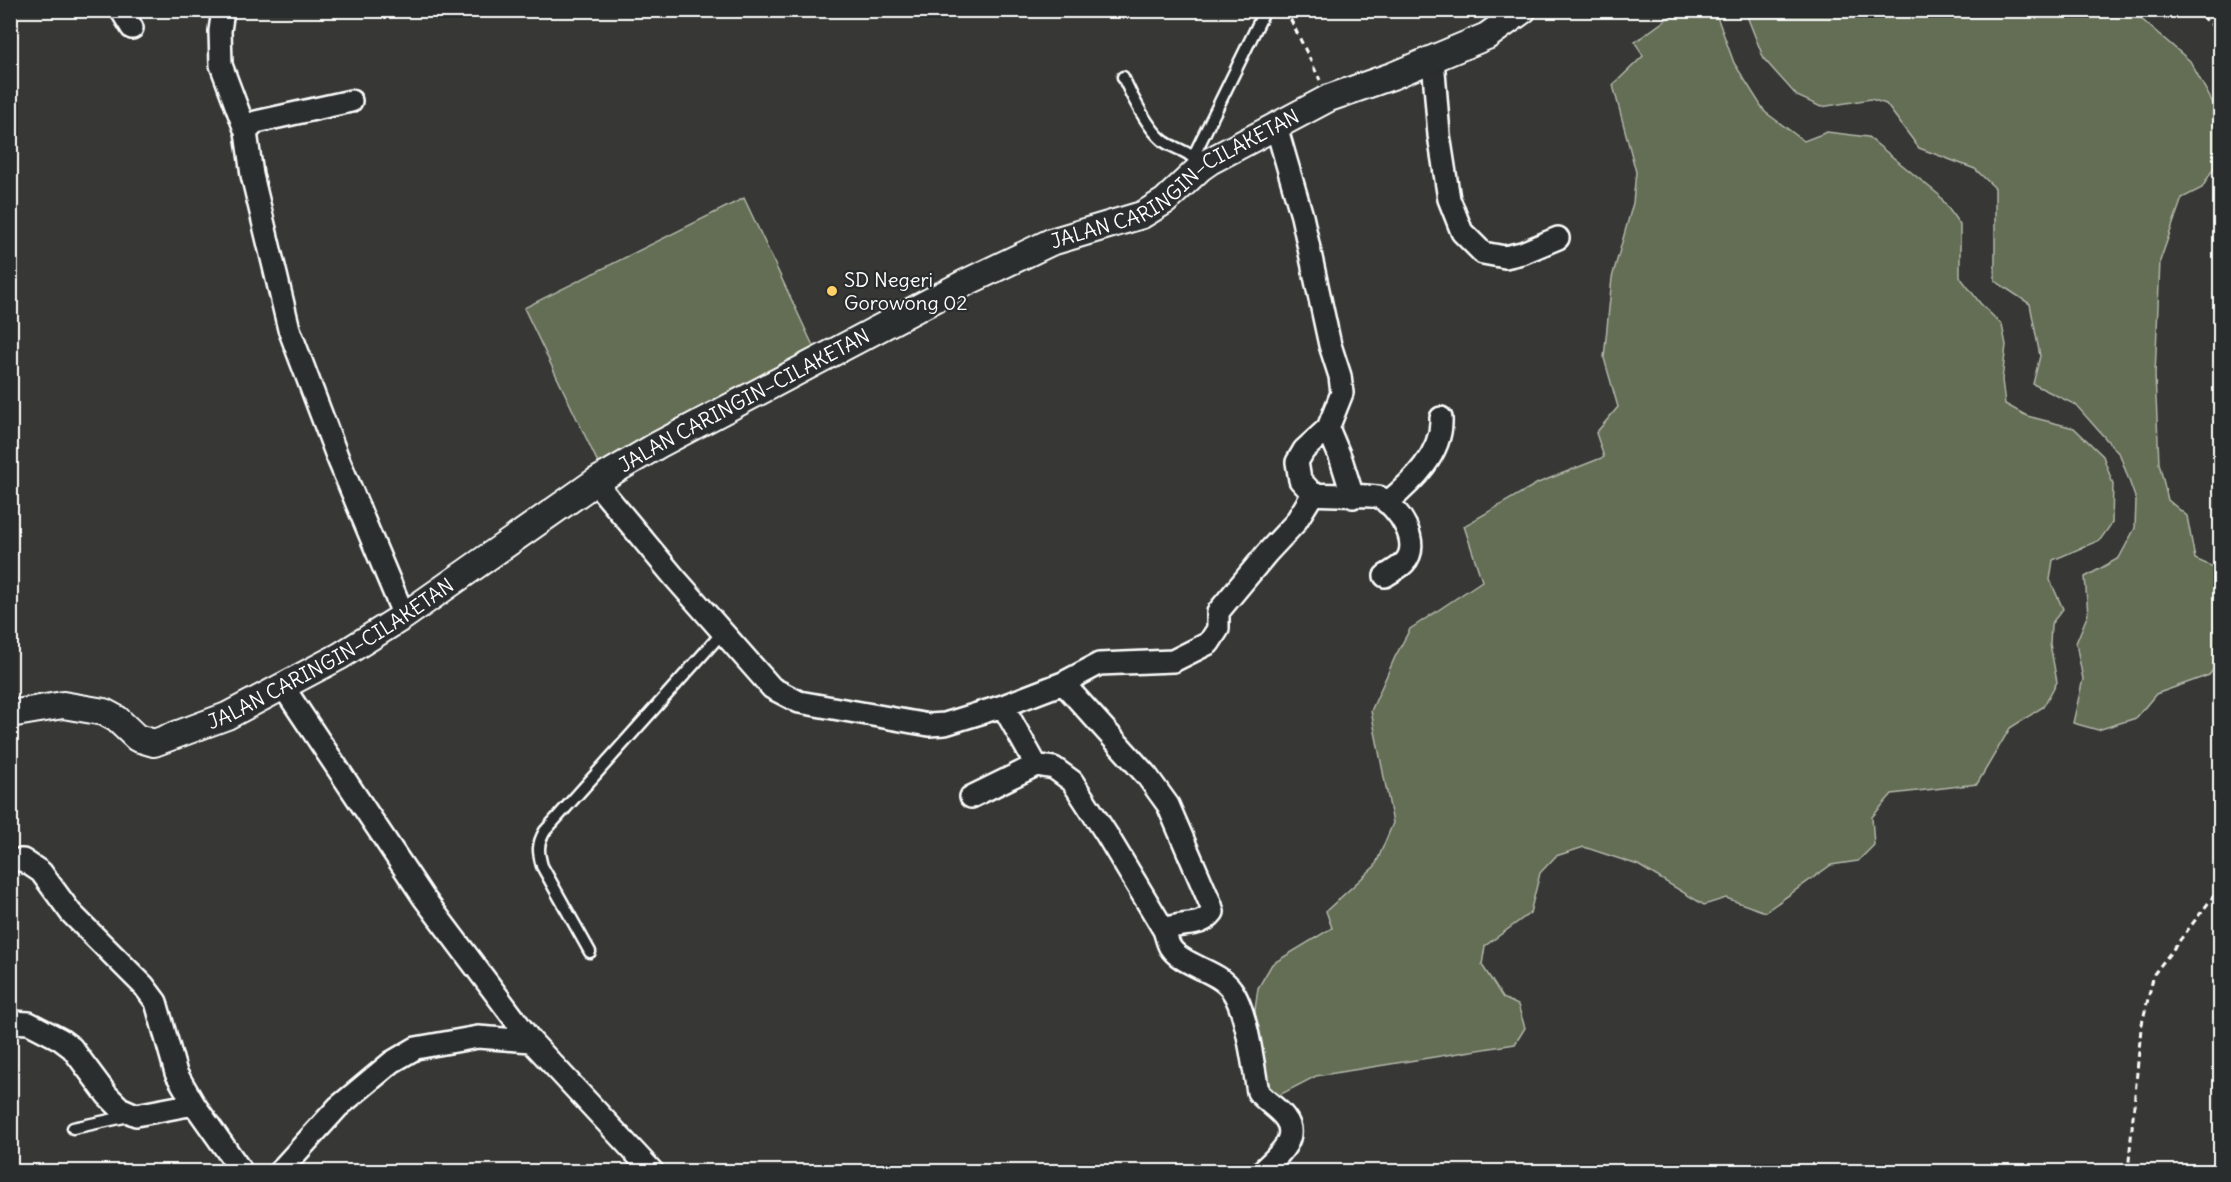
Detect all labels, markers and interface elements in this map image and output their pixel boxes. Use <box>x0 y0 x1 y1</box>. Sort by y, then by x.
street label: JALAN CARINGIN–CILAKETAN <box>1047 103 1303 254</box>
place label: SD Negeri Gorowong 02 <box>844 267 968 315</box>
marker: SD Negeri Gorowong 02 <box>825 284 839 298</box>
street label: JALAN CARINGIN–CILAKETAN <box>614 323 874 477</box>
street label: JALAN CARINGIN–CILAKETAN <box>204 572 458 734</box>

